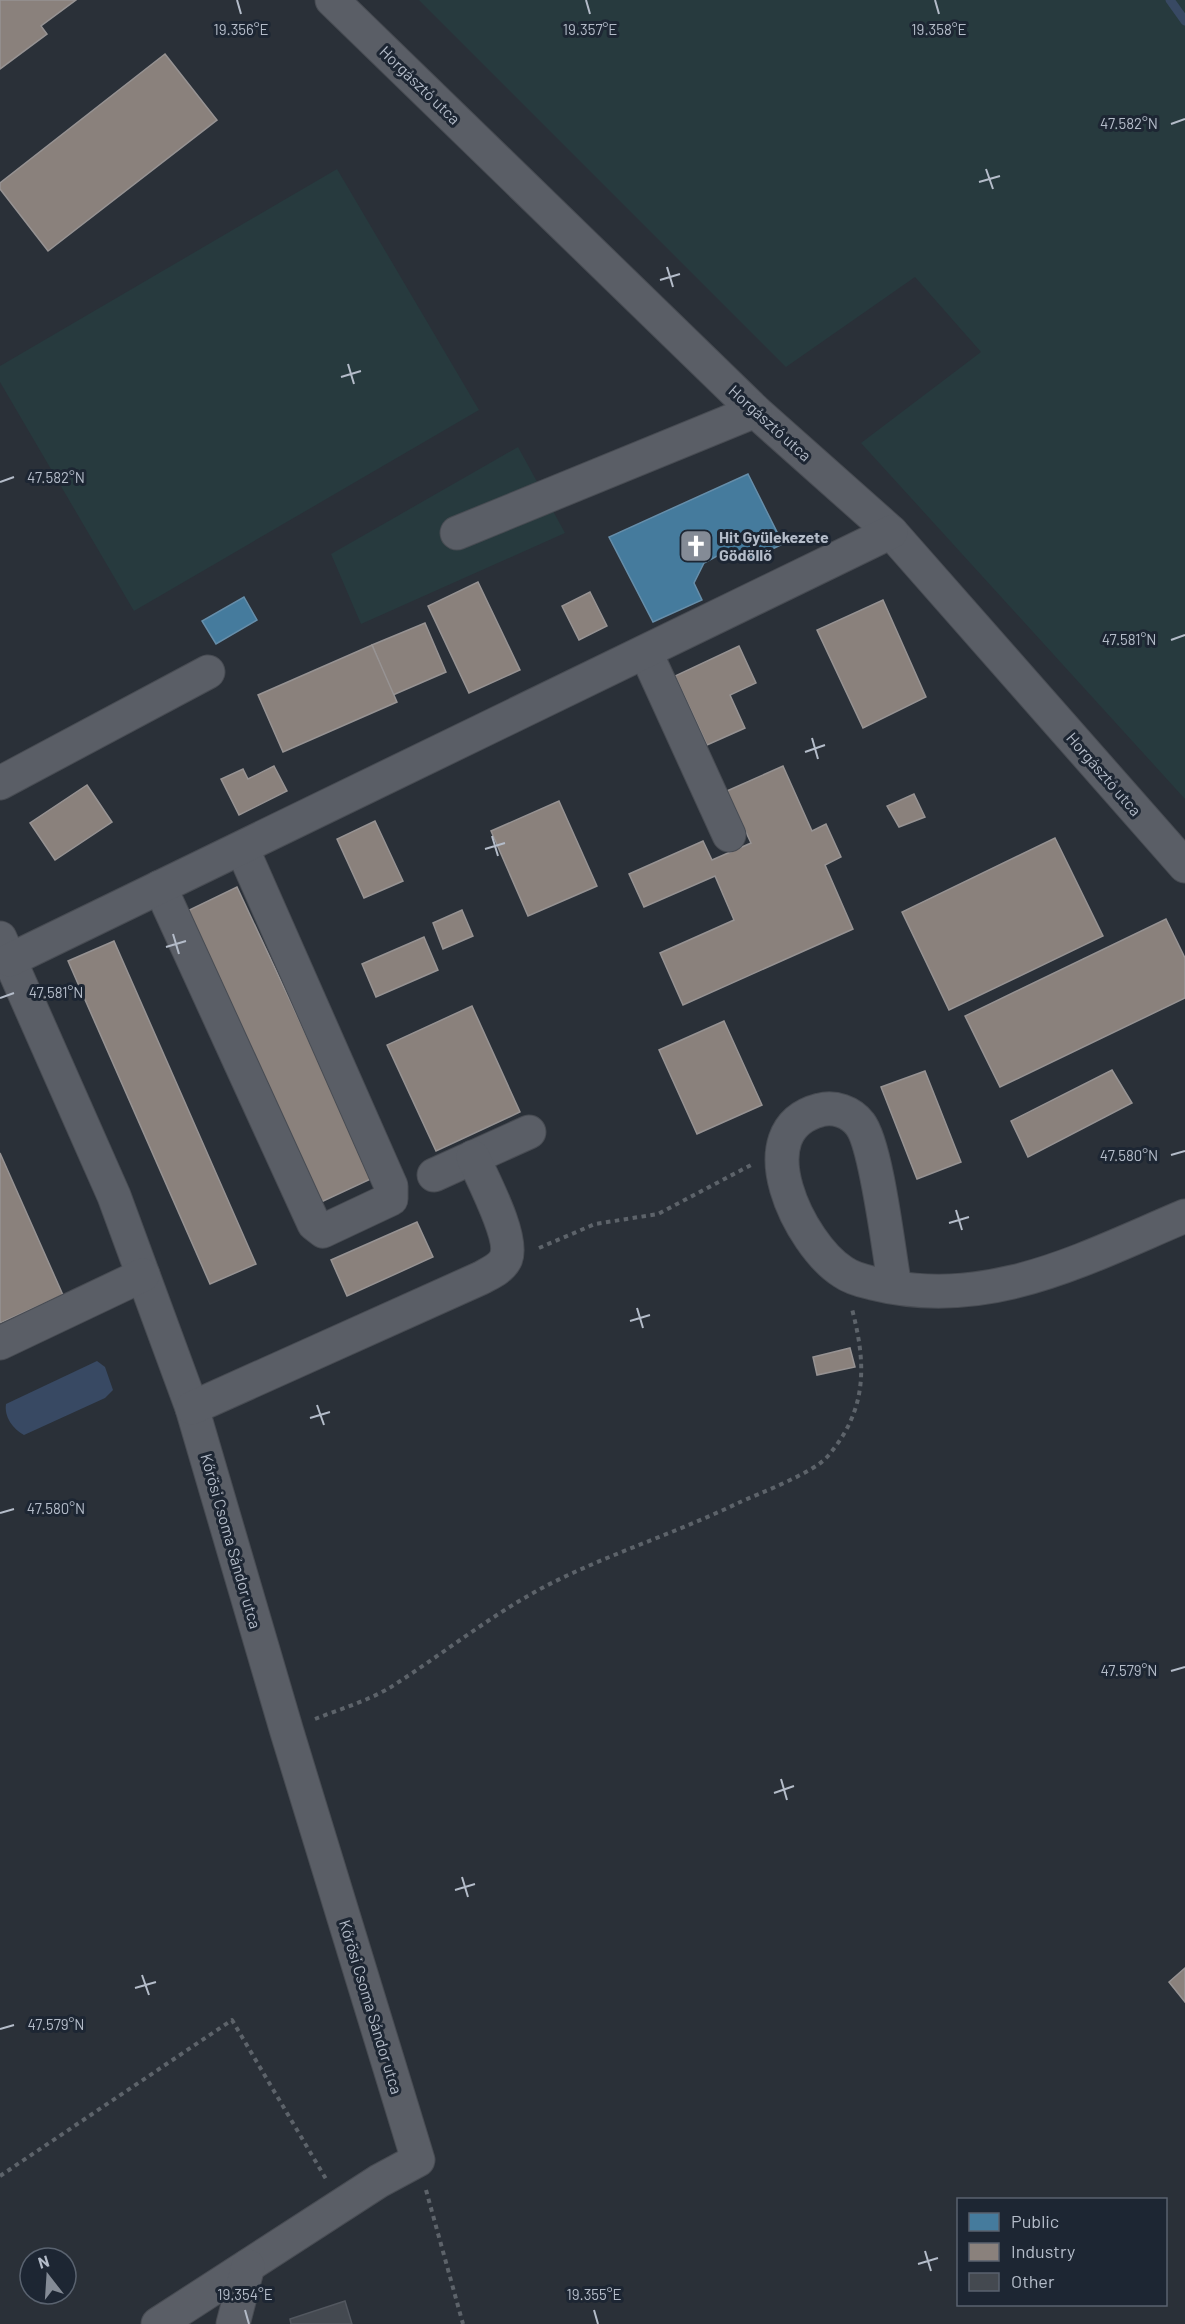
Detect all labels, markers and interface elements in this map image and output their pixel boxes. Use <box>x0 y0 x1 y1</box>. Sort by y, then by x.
text: 19.356°E <box>213 20 269 38</box>
text: 19.357°E <box>563 20 617 38</box>
text: 19.358°E <box>911 20 967 38</box>
street label: Horgásztó utca <box>376 42 464 128</box>
text: 47.582°N <box>1100 114 1158 132</box>
street label: Horgásztó utca <box>725 381 815 465</box>
text: 47.582°N <box>27 468 85 486</box>
place label: Hit Gyülekezete Gödöllő <box>719 527 829 564</box>
church icon: Hit Gyülekezete Gödöllő <box>678 528 714 564</box>
text: 47.581°N <box>1102 630 1156 648</box>
street label: Horgásztó utca <box>1063 728 1146 819</box>
text: 47.581°N <box>29 983 83 1001</box>
text: 47.580°N <box>1100 1146 1158 1164</box>
street label: Kőrösi Csoma Sándor utca <box>197 1451 266 1631</box>
text: 47.580°N <box>27 1499 85 1517</box>
text: 47.579°N <box>1101 1661 1157 1679</box>
street label: Kőrösi Csoma Sándor utca <box>336 1917 407 2096</box>
text: 47.579°N <box>28 2015 84 2033</box>
legend <box>957 2198 1167 2306</box>
text: Public <box>1011 2210 1059 2232</box>
text: Industry <box>1011 2240 1075 2262</box>
north arrow <box>18 2246 78 2306</box>
text: N <box>36 2251 51 2272</box>
text: Other <box>1011 2270 1055 2292</box>
text: 19.354°E <box>217 2285 273 2303</box>
text: 19.355°E <box>566 2285 622 2303</box>

